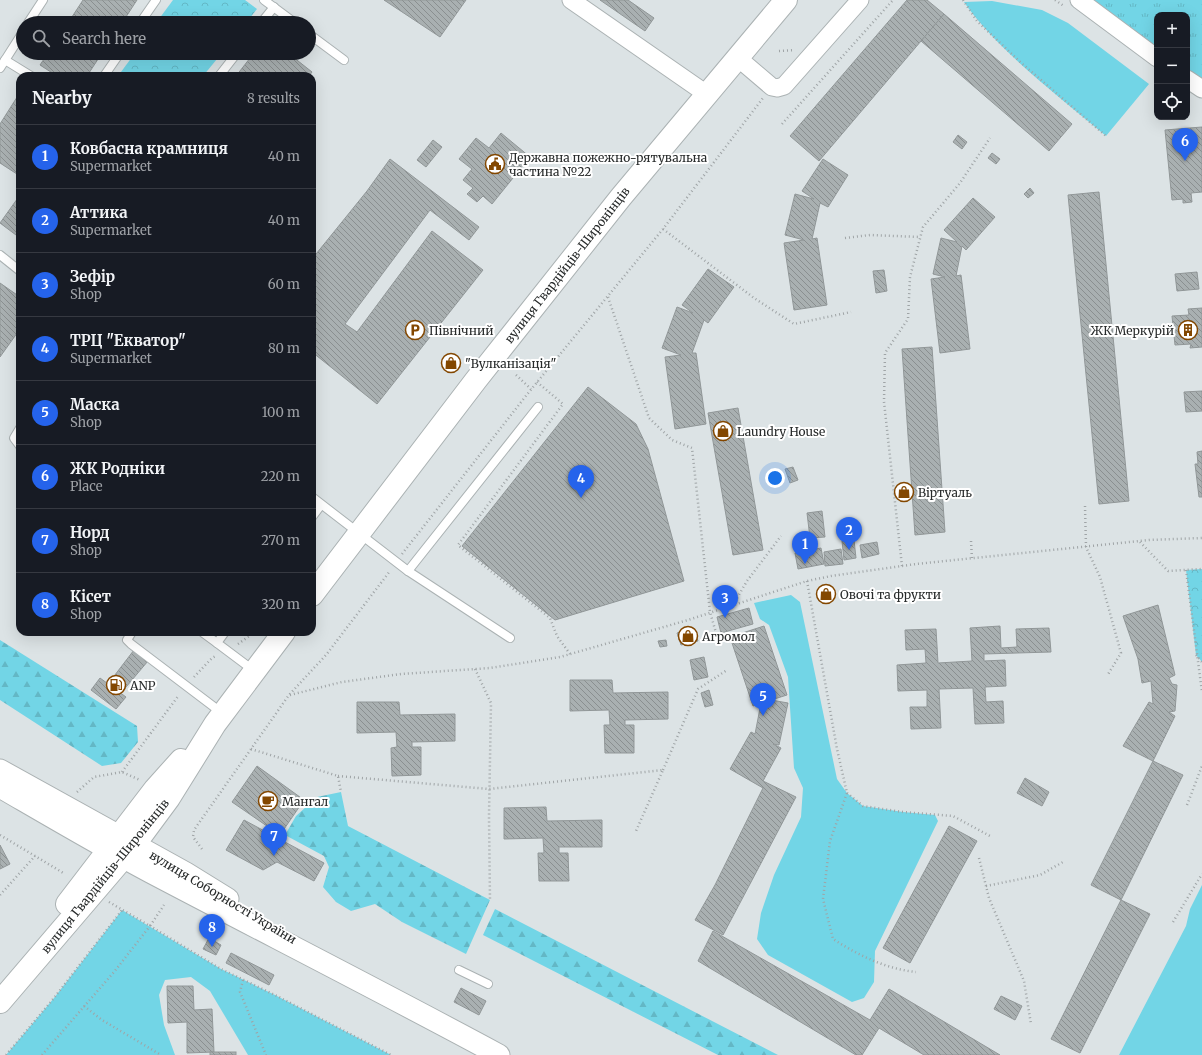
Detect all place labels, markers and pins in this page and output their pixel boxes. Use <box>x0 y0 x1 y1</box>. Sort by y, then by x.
pin: 6 <box>1172 128 1198 161</box>
place label: Державна пожежно-рятувальна частина №22 <box>509 150 708 179</box>
public building icon: Державна пожежно-рятувальна частина №22 <box>484 153 506 175</box>
parking icon: Північний <box>404 319 426 341</box>
building icon: ЖК Меркурій <box>1177 319 1199 341</box>
place label: Північний <box>429 323 493 338</box>
place label: ЖК Меркурій <box>1090 323 1174 338</box>
shop icon: "Вулканізація" <box>440 352 462 374</box>
place label: "Вулканізація" <box>465 356 556 371</box>
shop icon: Laundry House <box>712 420 734 442</box>
place label: Laundry House <box>737 424 825 439</box>
pin: 4 <box>568 465 594 498</box>
shop icon: Віртуаль <box>893 481 915 503</box>
place label: Віртуаль <box>918 485 972 500</box>
pin: 2 <box>836 517 862 550</box>
pin: 1 <box>792 531 818 564</box>
shop icon: Овочі та фрукти <box>815 583 837 605</box>
pin: 3 <box>712 585 738 618</box>
place label: Овочі та фрукти <box>840 587 941 602</box>
shop icon: Агромол <box>677 625 699 647</box>
place label: Агромол <box>701 629 755 644</box>
fuel station icon: ANP <box>105 674 127 696</box>
place label: ANP <box>129 678 156 693</box>
pin: 5 <box>750 683 776 716</box>
cafe icon: Мангал <box>257 790 279 812</box>
place label: Мангал <box>282 794 328 809</box>
pin: 7 <box>261 823 287 856</box>
pin: 8 <box>199 914 225 947</box>

